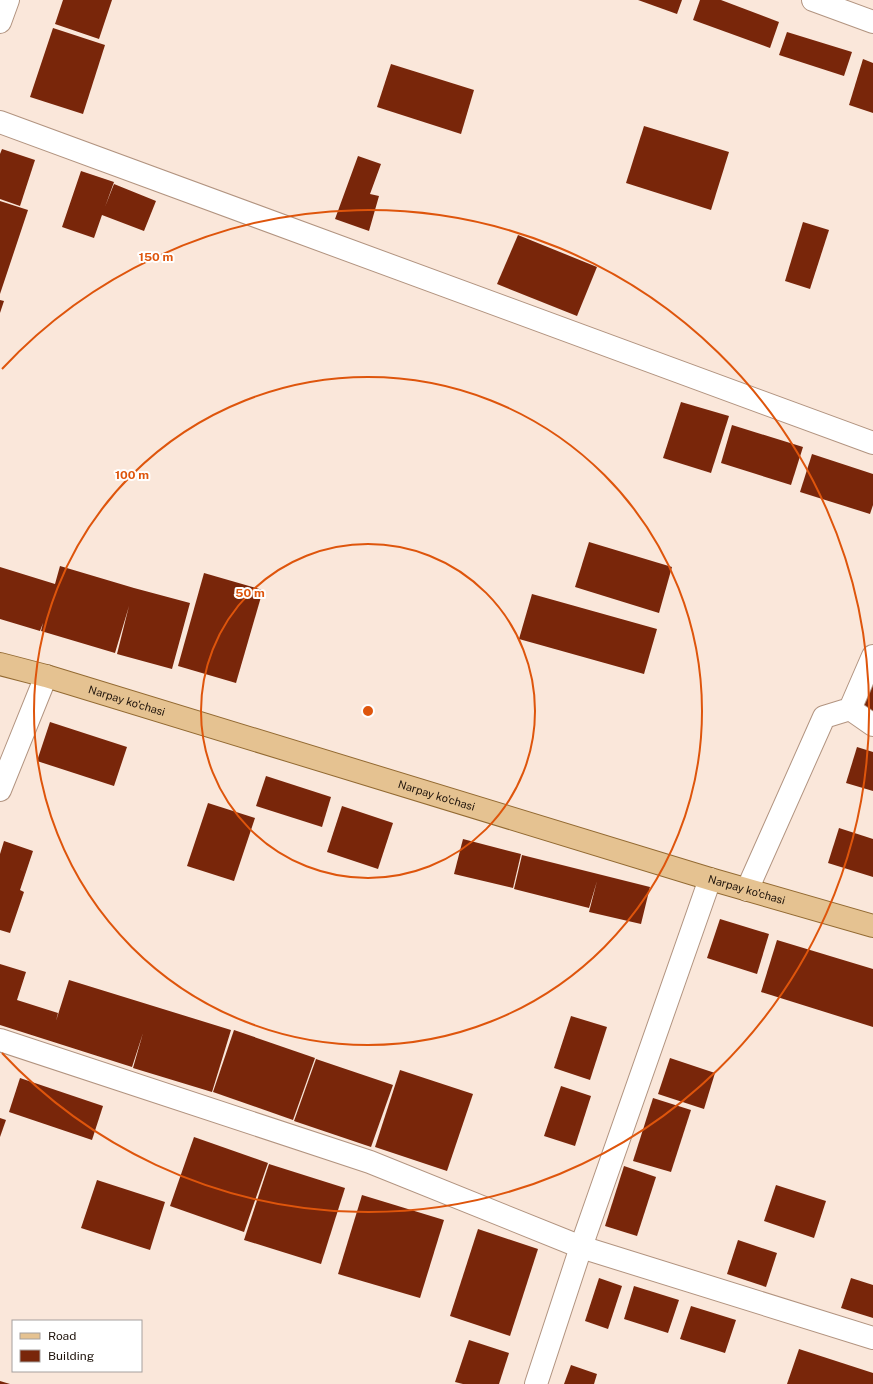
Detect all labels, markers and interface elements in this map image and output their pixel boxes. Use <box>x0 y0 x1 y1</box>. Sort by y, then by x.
text: 150 m <box>139 250 173 264</box>
text: 100 m <box>115 468 149 482</box>
text: 50 m <box>235 586 265 600</box>
street label: Narpay ko'chasi <box>87 683 167 718</box>
centre of rings <box>361 704 375 718</box>
street label: Narpay ko'chasi <box>397 778 476 813</box>
street label: Narpay ko'chasi <box>707 873 787 906</box>
legend <box>12 1320 142 1372</box>
text: Road <box>48 1329 76 1343</box>
text: Building <box>48 1349 94 1363</box>

